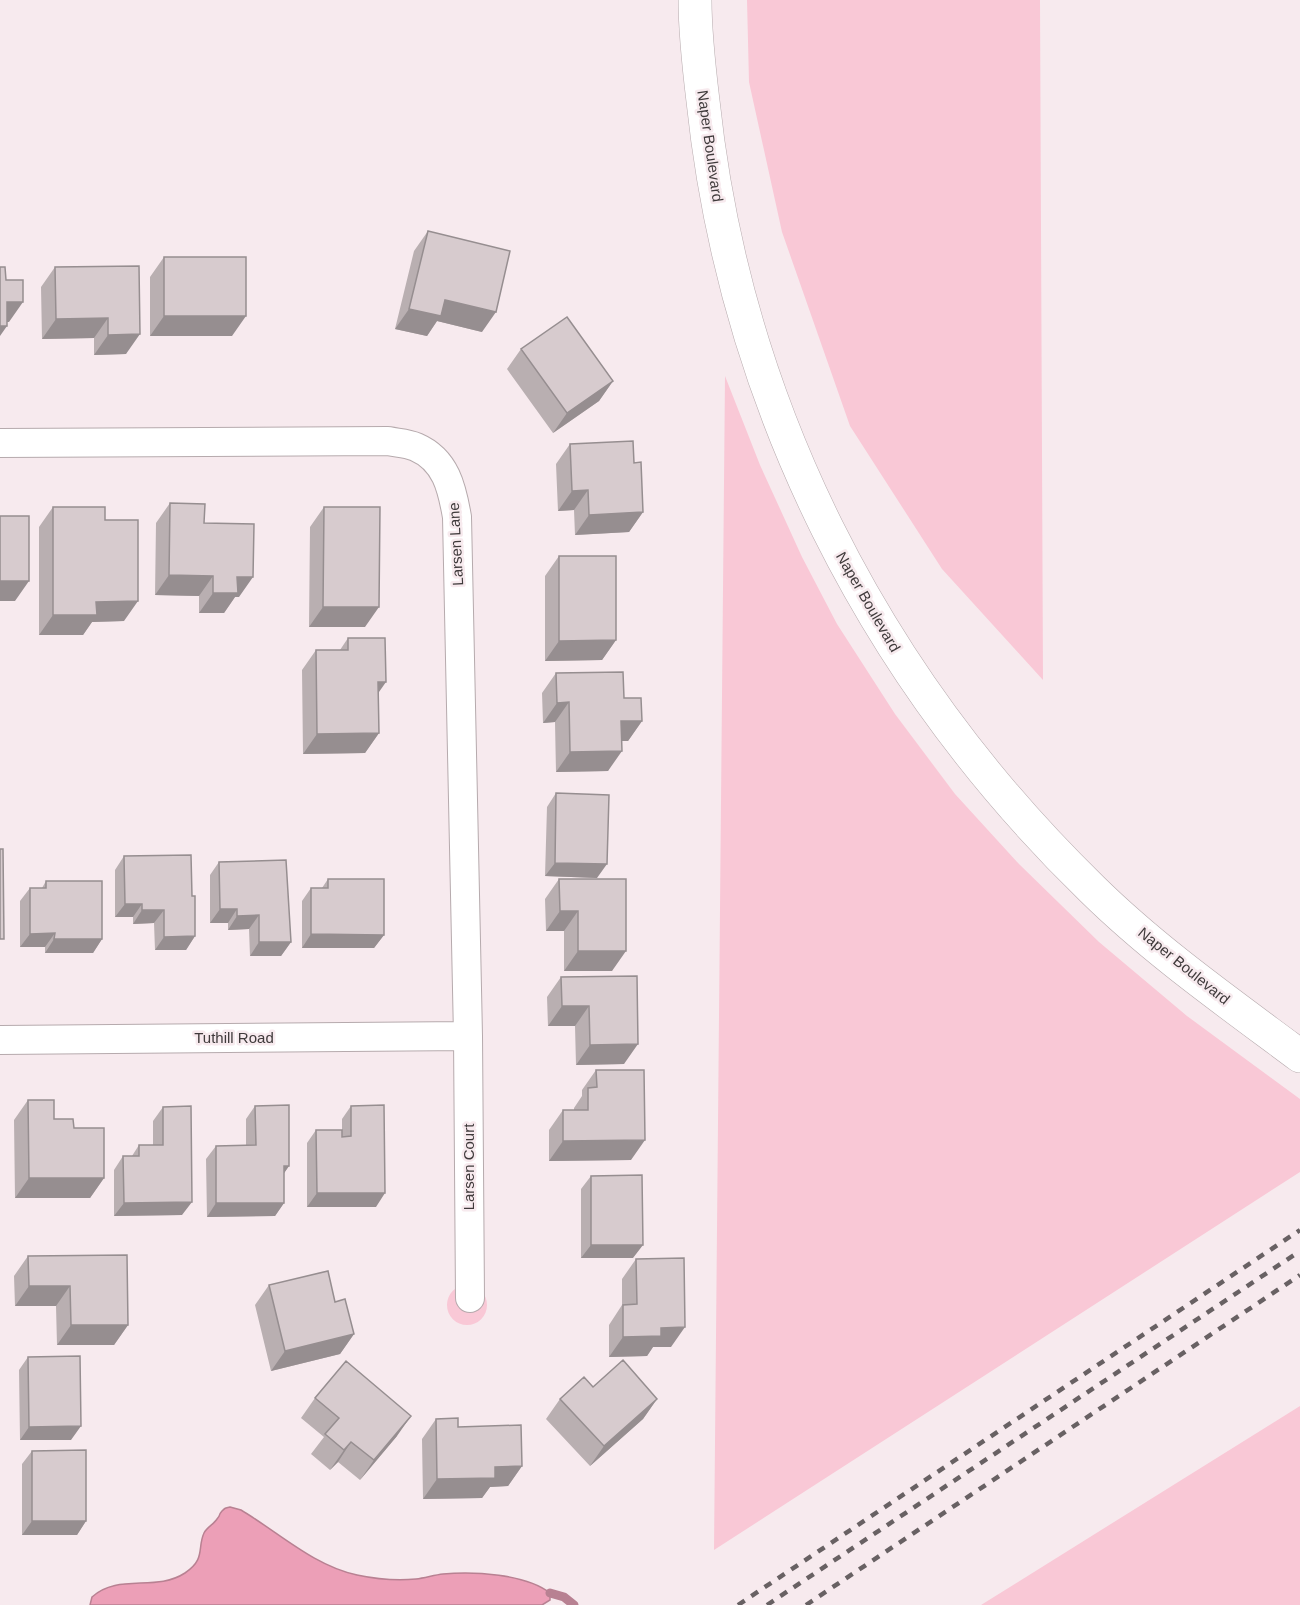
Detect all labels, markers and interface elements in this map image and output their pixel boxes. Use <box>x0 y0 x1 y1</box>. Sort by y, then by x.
street label: Naper Boulevard <box>694 89 727 203</box>
street label: Larsen Lane <box>445 502 466 586</box>
street label: Naper Boulevard <box>833 549 904 655</box>
street label: Naper Boulevard <box>1135 924 1233 1008</box>
street label: Tuthill Road <box>194 1029 274 1046</box>
street label: Larsen Court <box>460 1123 477 1210</box>

